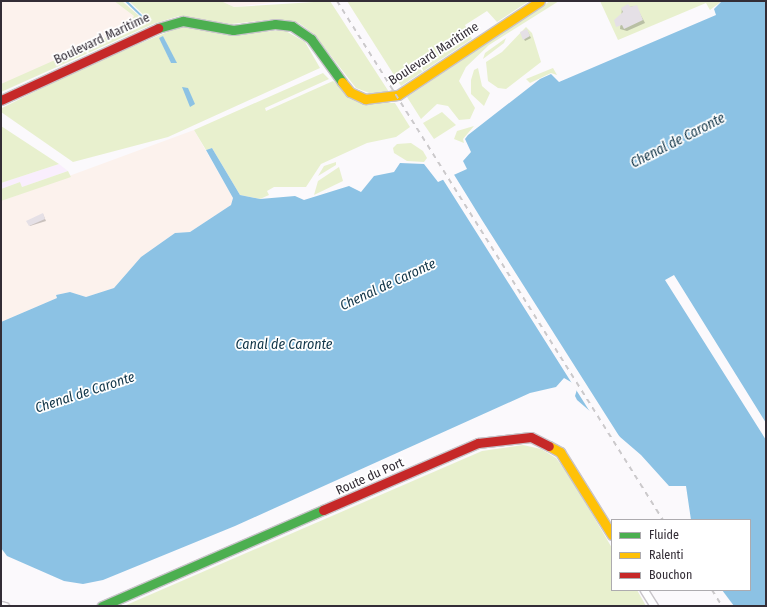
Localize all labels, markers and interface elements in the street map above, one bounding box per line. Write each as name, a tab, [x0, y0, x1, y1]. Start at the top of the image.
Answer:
street label: Boulevard Maritime	[52, 10, 152, 68]
street label: Boulevard Maritime	[386, 19, 482, 89]
water label: Chenal de Caronte	[628, 110, 728, 172]
water label: Chenal de Caronte	[337, 255, 439, 315]
water label: Canal de Caronte	[236, 337, 332, 353]
water label: Chenal de Caronte	[33, 369, 137, 417]
street label: Route du Port	[334, 455, 406, 499]
legend	[611, 519, 751, 591]
text: Fluide	[649, 528, 679, 542]
text: Ralenti	[649, 548, 684, 562]
text: Bouchon	[649, 568, 692, 582]

